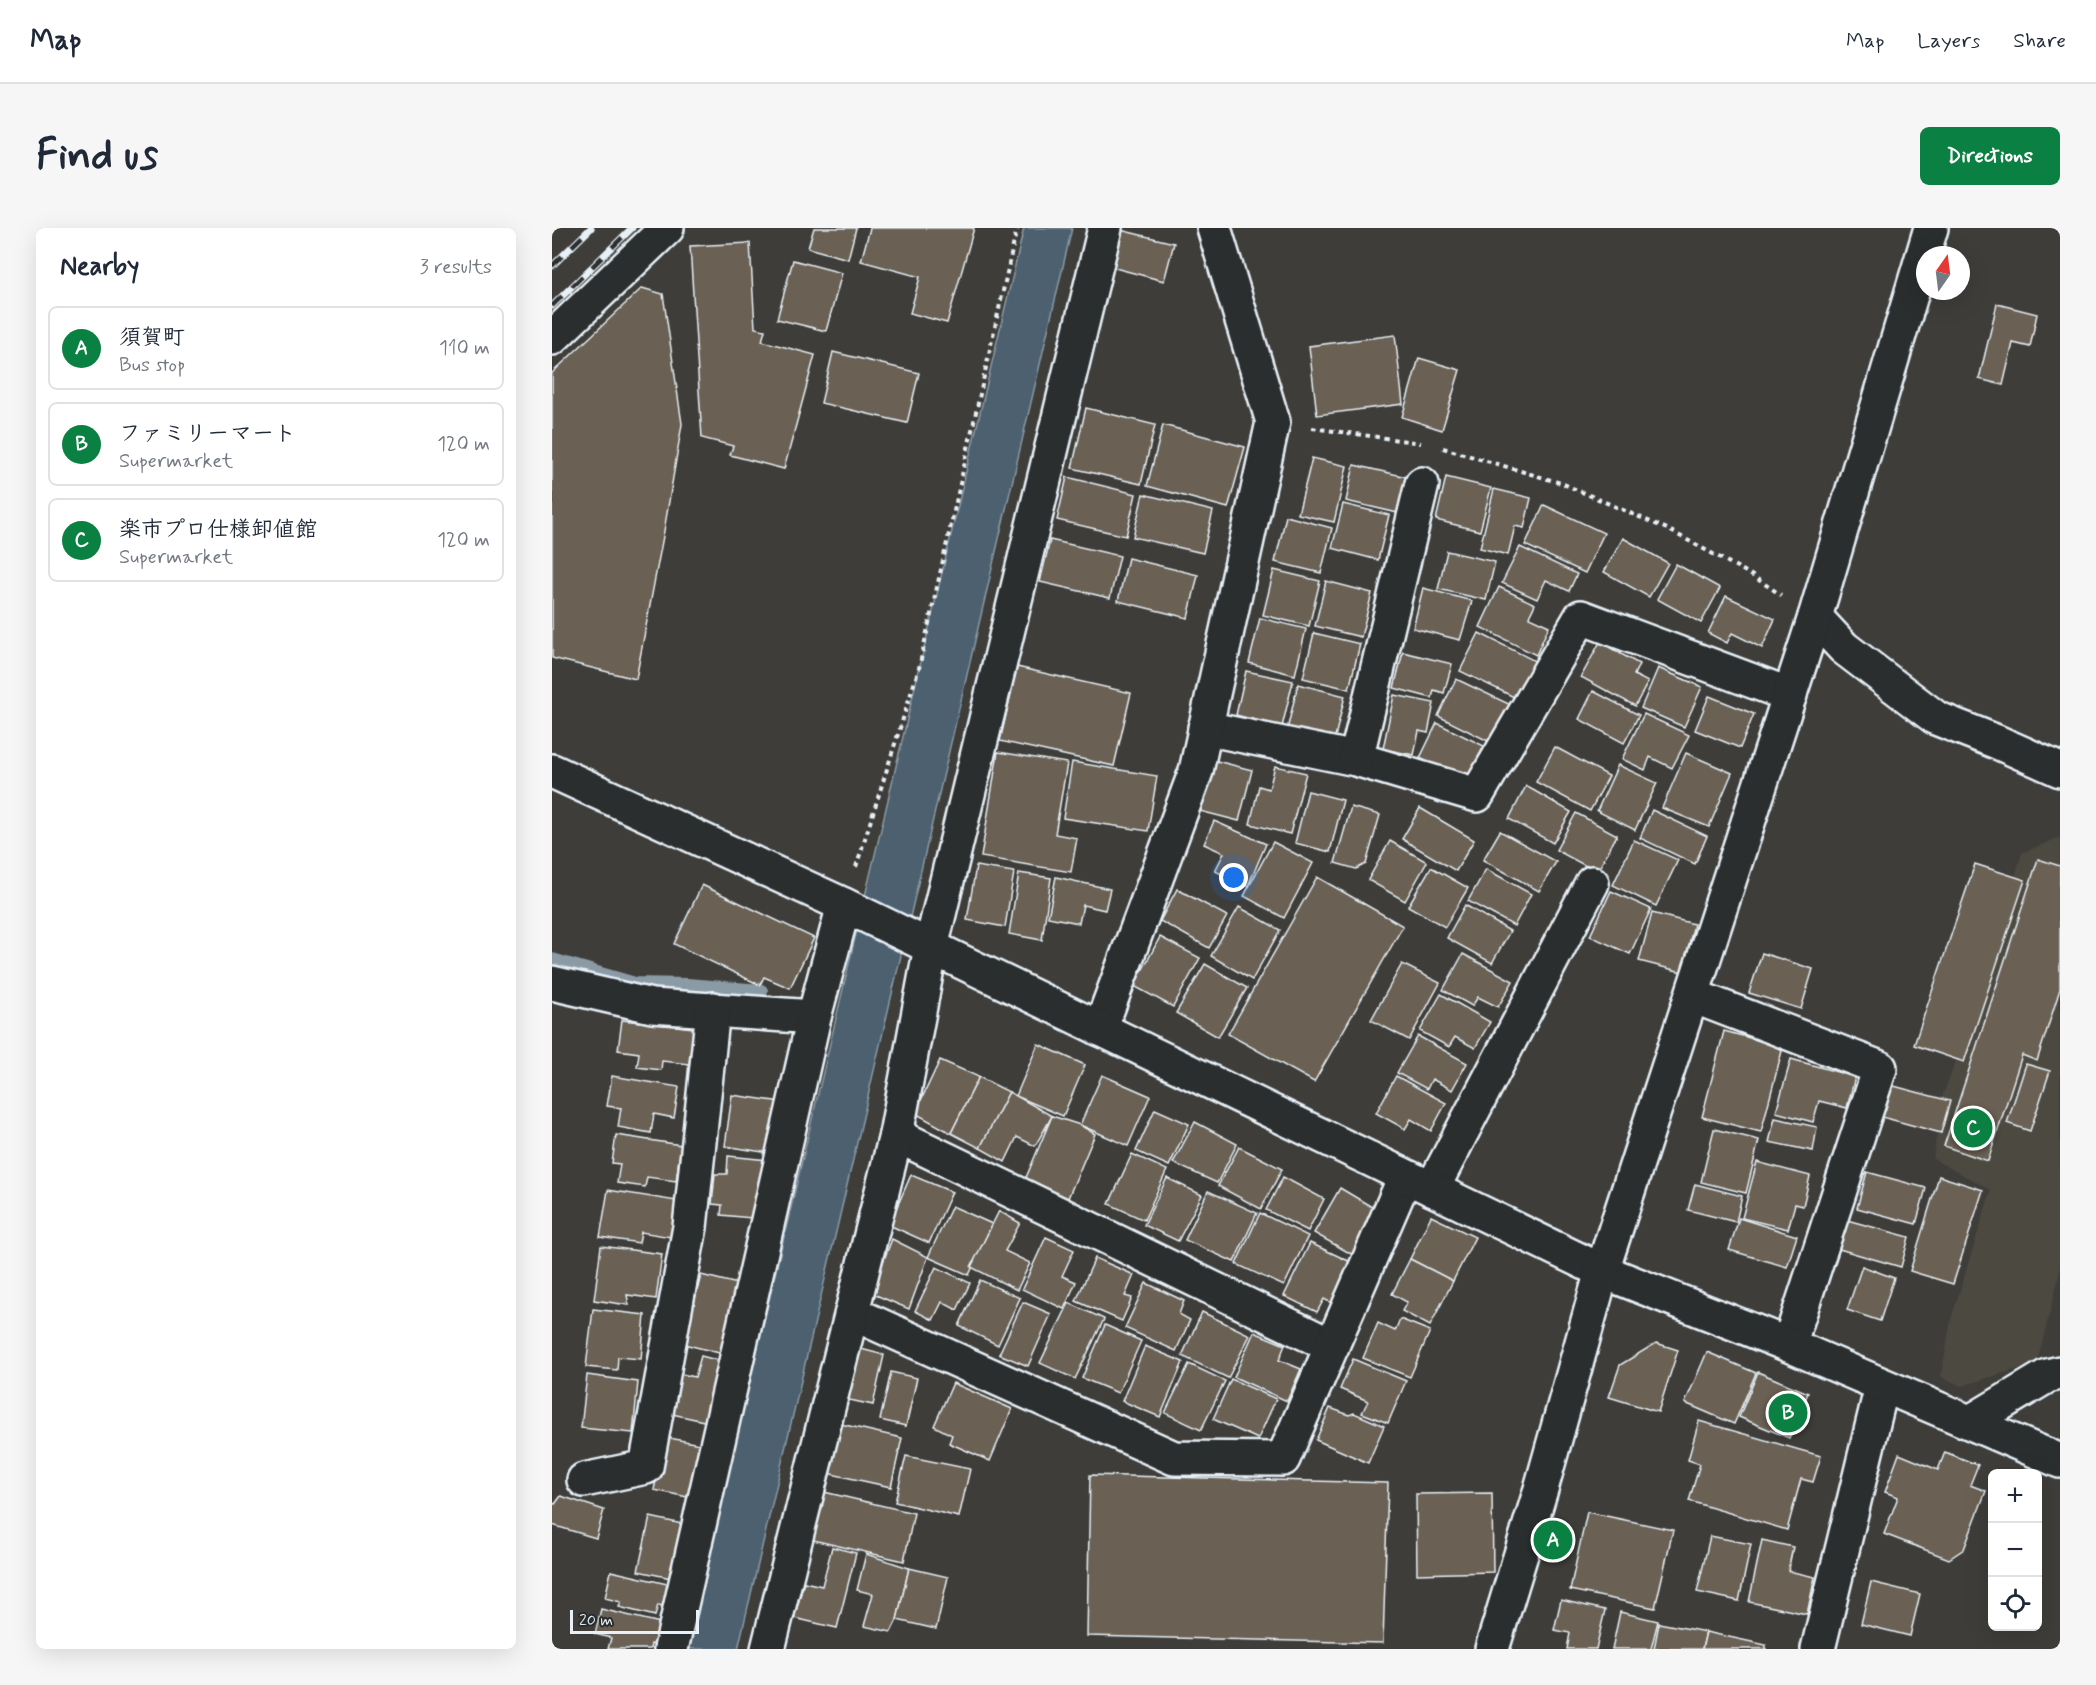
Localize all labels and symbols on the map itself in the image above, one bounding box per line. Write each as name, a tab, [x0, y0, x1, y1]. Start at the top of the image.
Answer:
north arrow	[1916, 246, 1970, 300]
your location	[1219, 863, 1248, 892]
pin: C	[1954, 1106, 1992, 1150]
pin: B	[1768, 1390, 1808, 1436]
pin: A	[1534, 1518, 1572, 1562]
scale bar	[570, 1607, 699, 1634]

